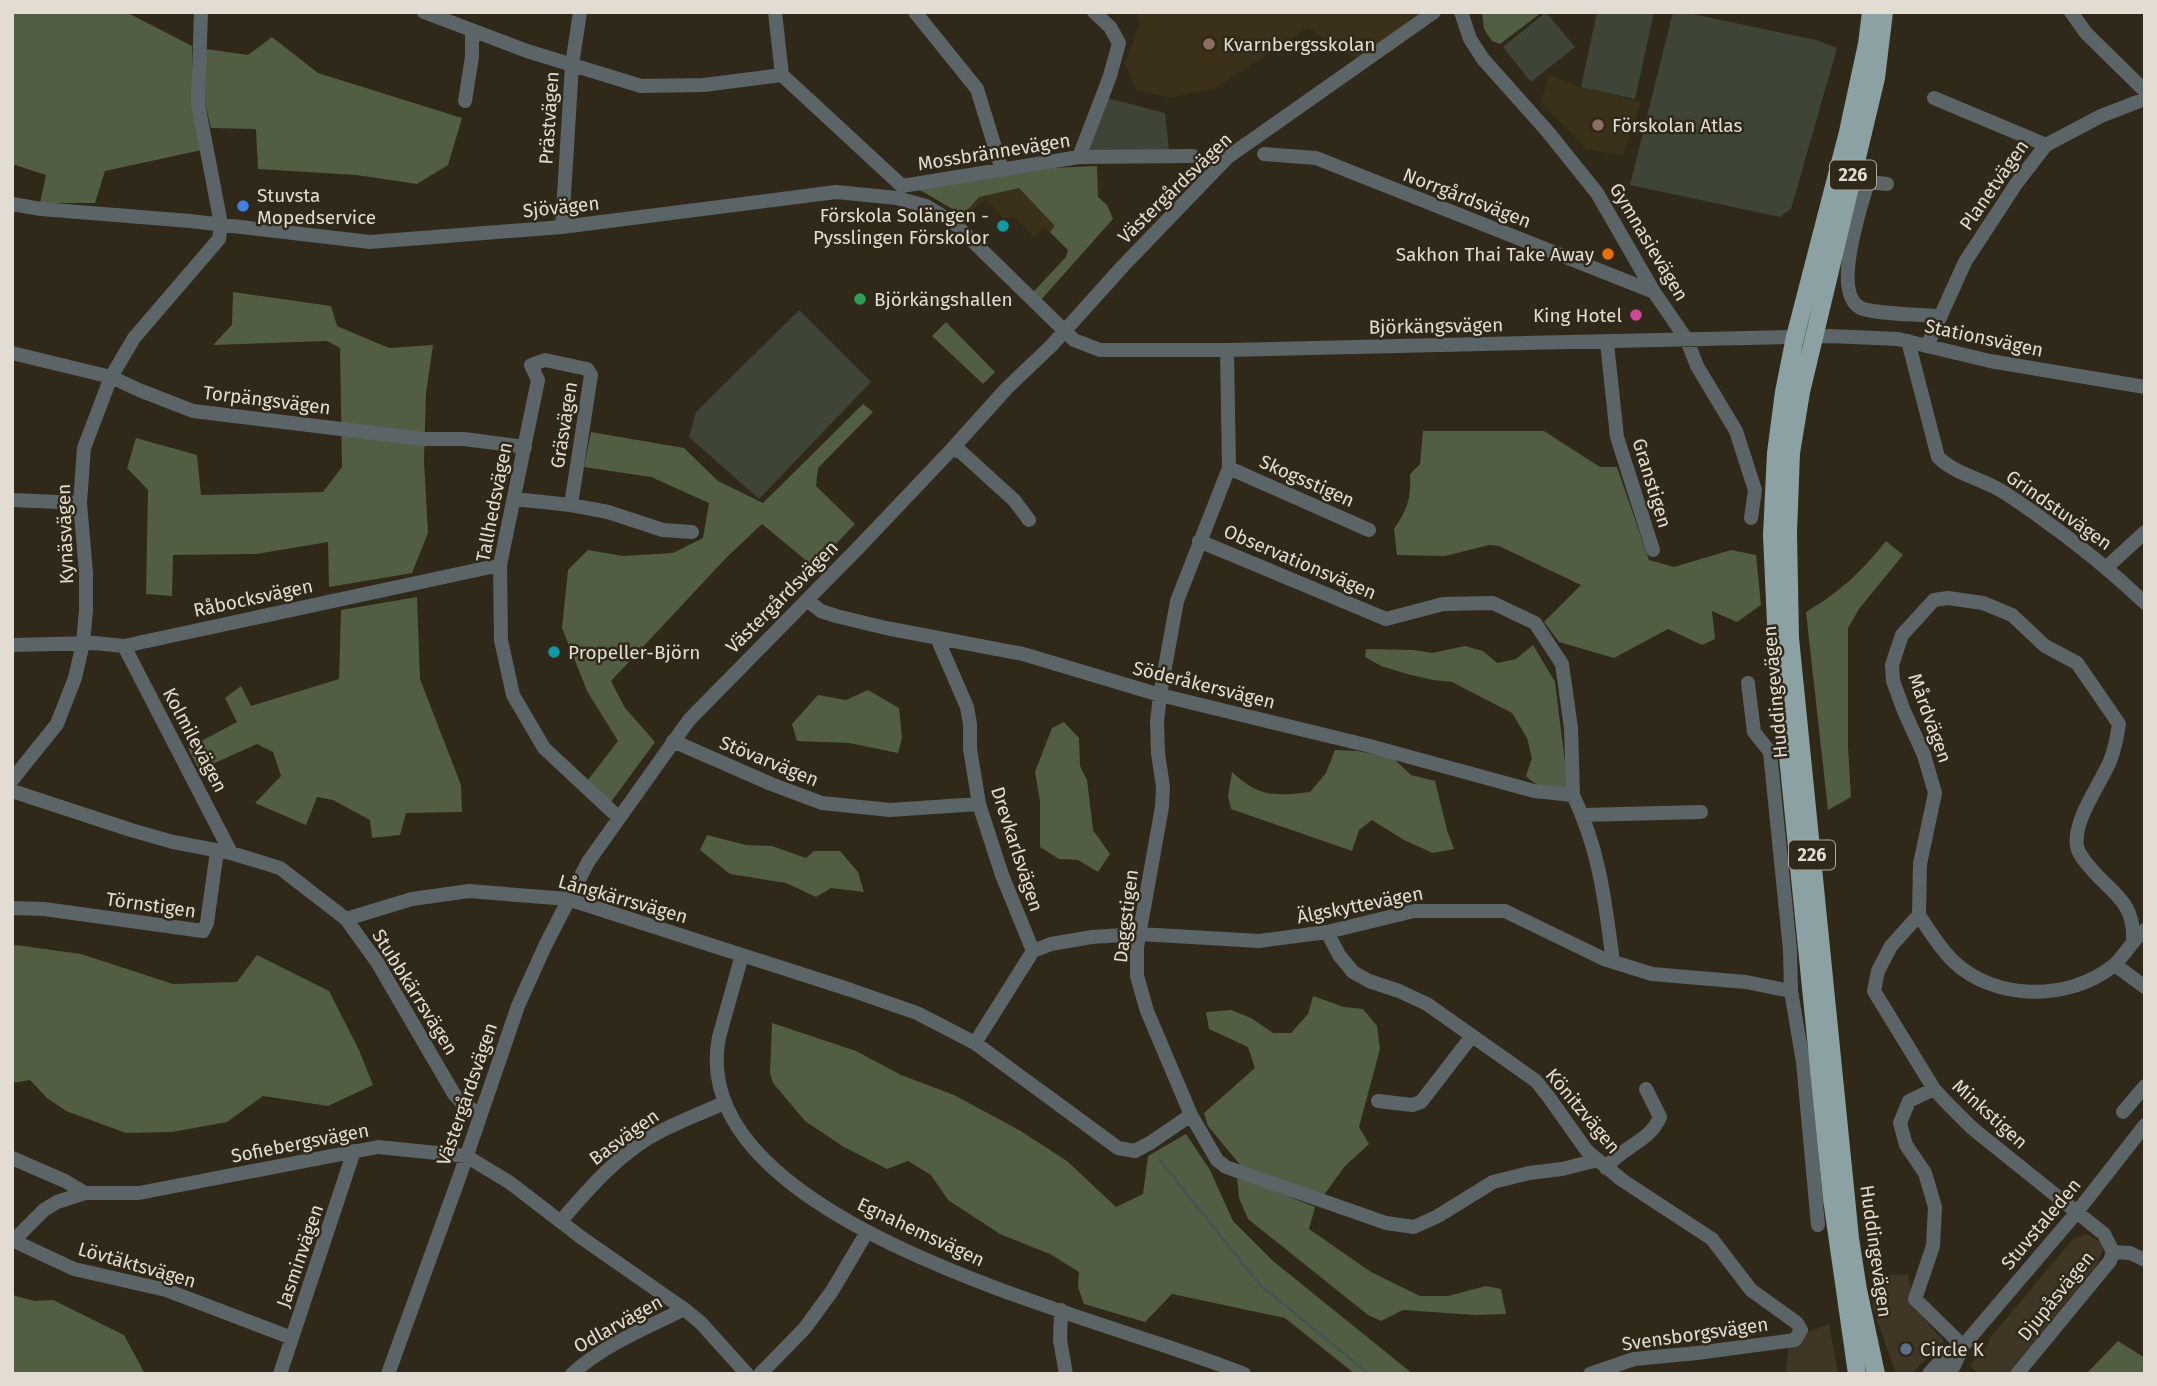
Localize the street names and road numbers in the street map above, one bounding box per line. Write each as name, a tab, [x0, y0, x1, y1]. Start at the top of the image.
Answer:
street label: Prästvägen	[534, 71, 564, 165]
street label: Västergårdsvägen	[1113, 128, 1237, 248]
street label: Mossbrännevägen	[916, 129, 1072, 175]
street label: Planetvägen	[1954, 135, 2034, 235]
road number: 226	[1830, 160, 1876, 190]
street label: Norrgårdsvägen	[1400, 163, 1534, 233]
street label: Gymnasievägen	[1605, 179, 1693, 305]
street label: Sjövägen	[522, 192, 600, 222]
street label: Björkängsvägen	[1368, 313, 1504, 339]
street label: Stationsvägen	[1923, 314, 2045, 362]
street label: Gräsvägen	[546, 380, 582, 470]
street label: Torpängsvägen	[202, 381, 332, 419]
street label: Granstigen	[1628, 436, 1676, 530]
street label: Tallhedsvägen	[471, 440, 517, 564]
street label: Skogsstigen	[1256, 450, 1358, 512]
street label: Grindstuvägen	[2002, 465, 2116, 555]
street label: Kynäsvägen	[52, 483, 78, 585]
street label: Observationsvägen	[1220, 519, 1380, 605]
street label: Västergårdsvägen	[721, 536, 843, 658]
street label: Råbocksvägen	[191, 574, 315, 622]
street label: Huddingevägen	[1758, 625, 1792, 759]
street label: Söderåkersvägen	[1130, 656, 1278, 714]
street label: Mårdvägen	[1903, 670, 1957, 766]
street label: Kolmilevägen	[158, 684, 232, 796]
street label: Stövarvägen	[716, 731, 822, 791]
street label: Drevkarlsvägen	[986, 784, 1048, 914]
road number: 226	[1789, 840, 1835, 870]
street label: Daggstigen	[1109, 868, 1143, 964]
street label: Långkärrsvägen	[556, 870, 690, 928]
street label: Älgskyttevägen	[1295, 881, 1425, 929]
street label: Törnstigen	[105, 887, 197, 923]
street label: Stubbkärrsvägen	[367, 925, 463, 1059]
street label: Västergårdsvägen	[432, 1020, 502, 1168]
street label: Könitzvägen	[1541, 1064, 1625, 1158]
street label: Minkstigen	[1948, 1074, 2032, 1154]
street label: Basvägen	[585, 1104, 663, 1170]
street label: Sofiebergsvägen	[229, 1118, 371, 1168]
street label: Stuvstaleden	[1996, 1174, 2086, 1274]
street label: Huddingevägen	[1855, 1183, 1897, 1319]
street label: Egnahemsvägen	[854, 1192, 988, 1272]
street label: Jasminvägen	[272, 1201, 328, 1311]
street label: Lövtäktsvägen	[75, 1237, 199, 1293]
street label: Djupåsvägen	[2013, 1247, 2099, 1345]
street label: Odlarvägen	[570, 1290, 666, 1358]
street label: Svensborgsvägen	[1620, 1312, 1770, 1356]

